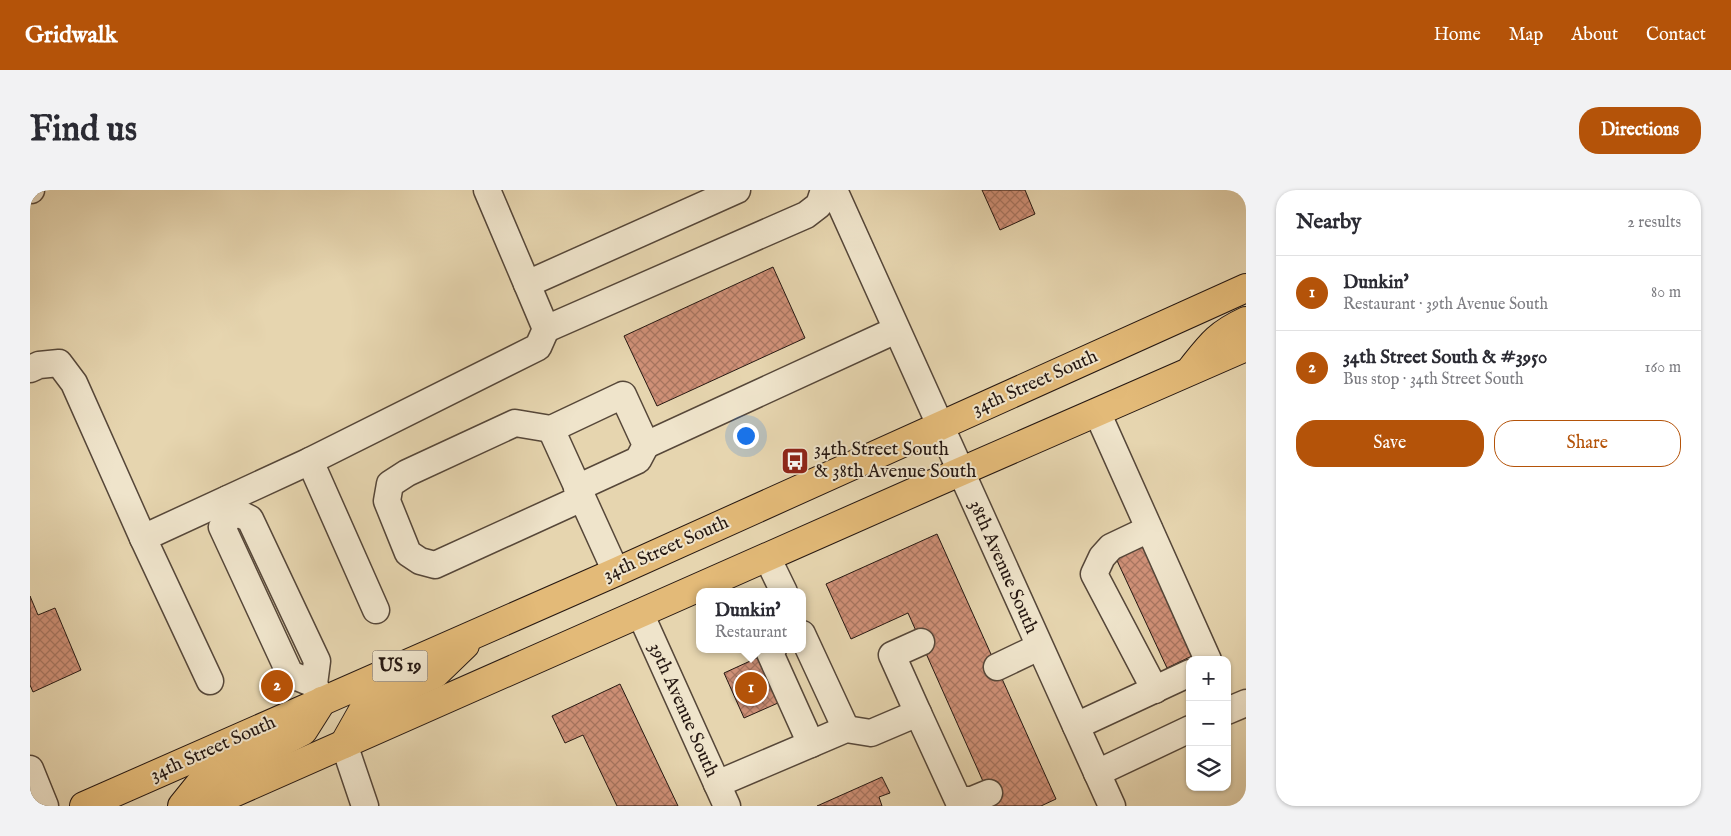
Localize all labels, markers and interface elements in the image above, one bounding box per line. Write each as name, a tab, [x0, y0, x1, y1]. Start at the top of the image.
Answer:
text: Gridwalk	[25, 20, 117, 51]
text: Home	[1434, 24, 1481, 47]
text: Map	[1509, 24, 1543, 47]
text: About	[1571, 24, 1618, 47]
text: Contact	[1646, 24, 1706, 47]
button: Directions	[1579, 107, 1701, 154]
text: Find us	[30, 108, 137, 153]
text: Nearby	[1296, 209, 1361, 236]
text: 2 results	[1627, 213, 1681, 233]
text: Dunkin'	[1343, 271, 1409, 295]
text: 1	[1309, 283, 1315, 303]
text: 80 m	[1651, 283, 1681, 303]
text: Restaurant · 39th Avenue South	[1343, 295, 1548, 315]
street label: 34th Street South	[968, 345, 1102, 421]
text: 34th Street South & #3950	[1343, 346, 1547, 370]
text: 2	[1308, 358, 1316, 378]
text: 160 m	[1645, 358, 1681, 378]
text: Bus stop · 34th Street South	[1343, 370, 1524, 390]
button: Save	[1296, 420, 1484, 467]
button: Share	[1494, 420, 1681, 467]
your location	[733, 423, 759, 449]
place label: 34th Street South & 38th Avenue South	[814, 438, 976, 484]
bus stop icon: 34th Street South & 38th Avenue South	[780, 446, 810, 476]
street label: 38th Avenue South	[963, 496, 1043, 638]
street label: 34th Street South	[599, 511, 733, 587]
popup	[696, 588, 806, 653]
text: Dunkin'	[715, 599, 781, 623]
text: Restaurant	[715, 623, 787, 643]
street label: 39th Avenue South	[643, 639, 723, 781]
road number: US 19	[372, 651, 428, 682]
map controls	[1186, 656, 1231, 791]
button: +	[1186, 656, 1231, 701]
pin: 2	[261, 667, 293, 705]
pin: 1	[735, 669, 767, 707]
button: −	[1186, 701, 1231, 746]
street label: 34th Street South	[146, 711, 280, 787]
button: layers	[1186, 746, 1231, 791]

